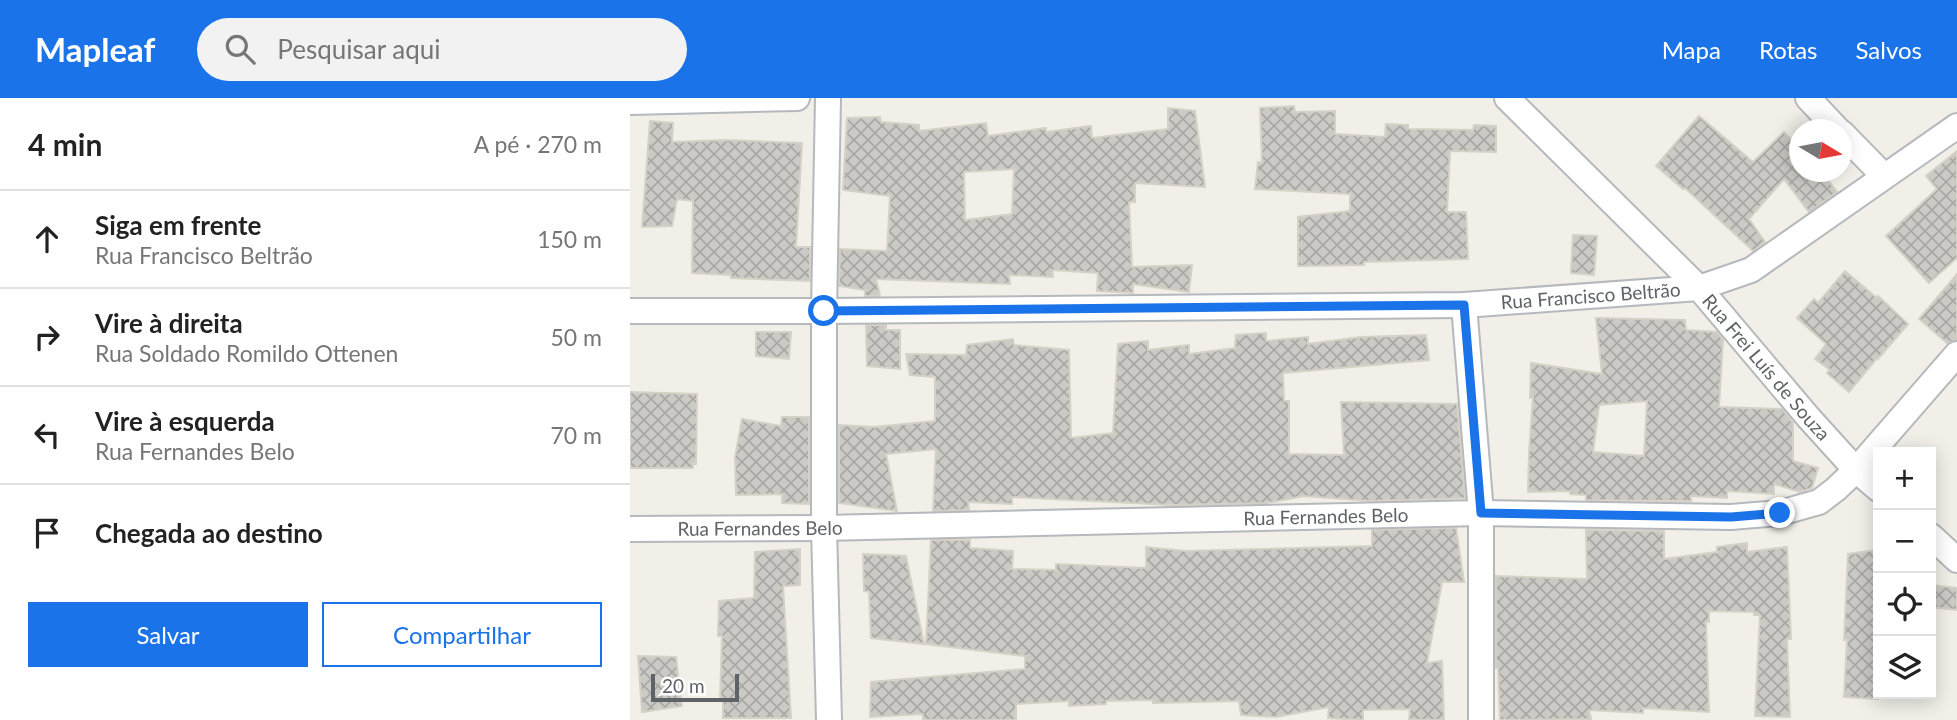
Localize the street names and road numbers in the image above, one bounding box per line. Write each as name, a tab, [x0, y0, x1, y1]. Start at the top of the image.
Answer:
street label: Rua Francisco Beltrão	[1500, 277, 1681, 313]
street label: Rua Frei Luís de Souza	[1698, 289, 1835, 445]
street label: Rua Fernandes Belo	[1243, 503, 1409, 529]
street label: Rua Fernandes Belo	[677, 516, 843, 540]

